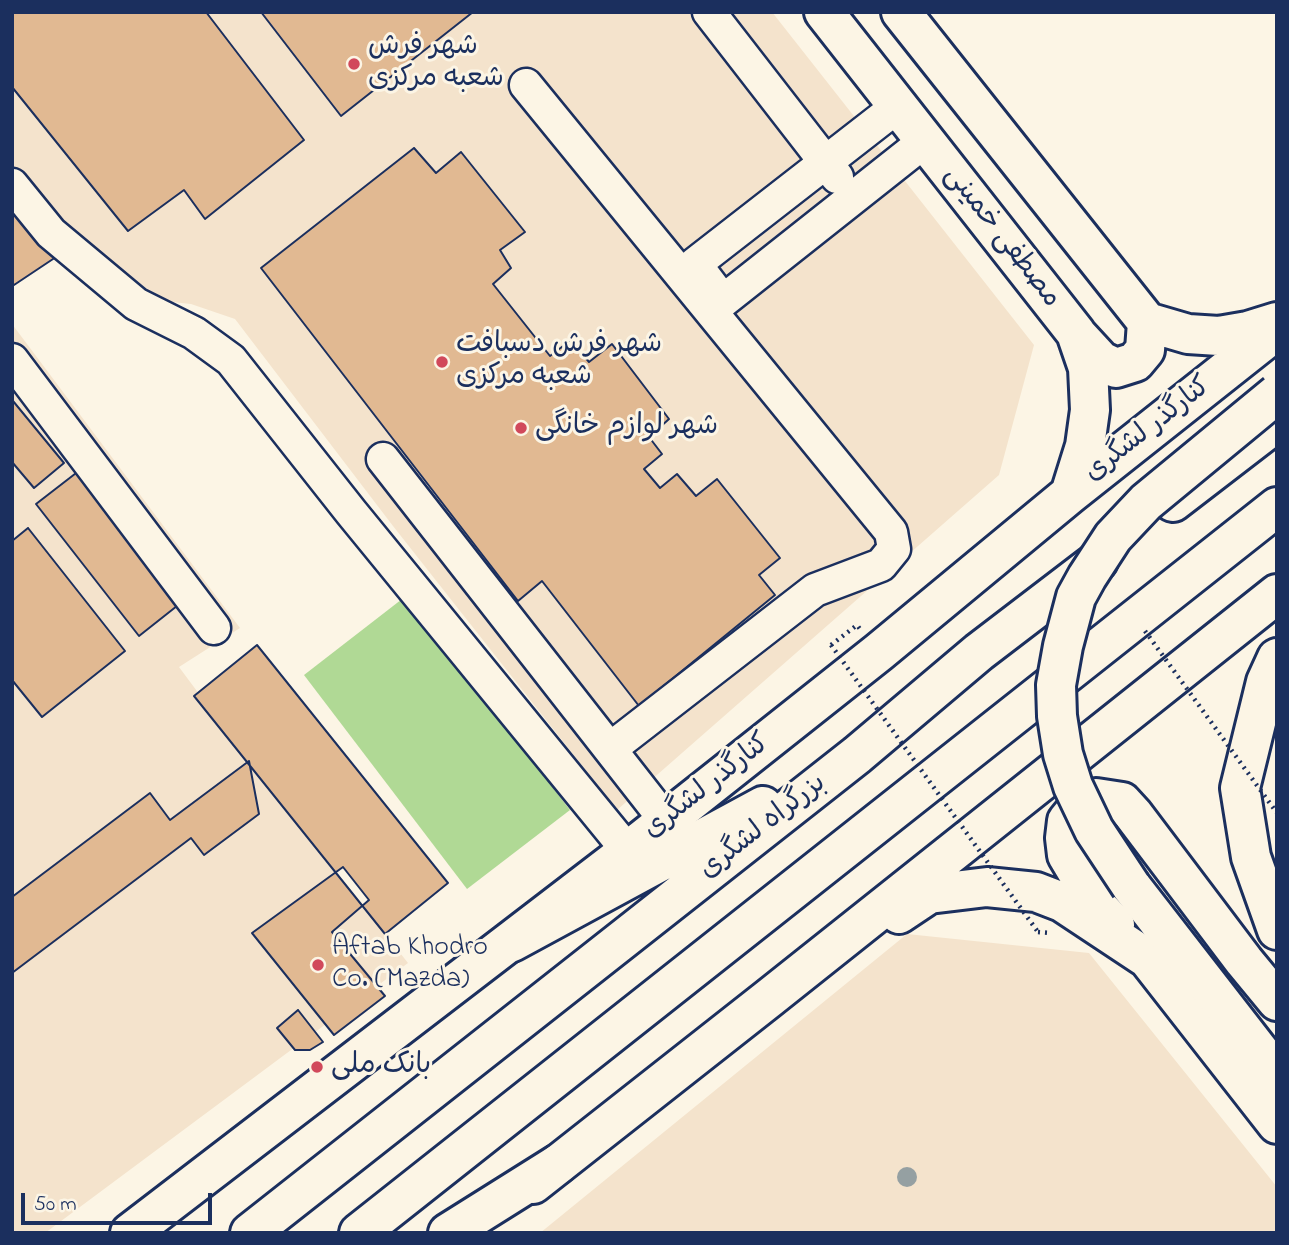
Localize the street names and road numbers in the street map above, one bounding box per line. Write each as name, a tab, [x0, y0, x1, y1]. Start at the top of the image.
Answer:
street label: مصطفی خمینی	[935, 160, 1067, 316]
street label: کنارگذر لشگری	[1079, 371, 1219, 491]
street label: کنارگذر لشگری	[638, 728, 778, 848]
street label: بزرگراه لشگری	[694, 768, 834, 888]

